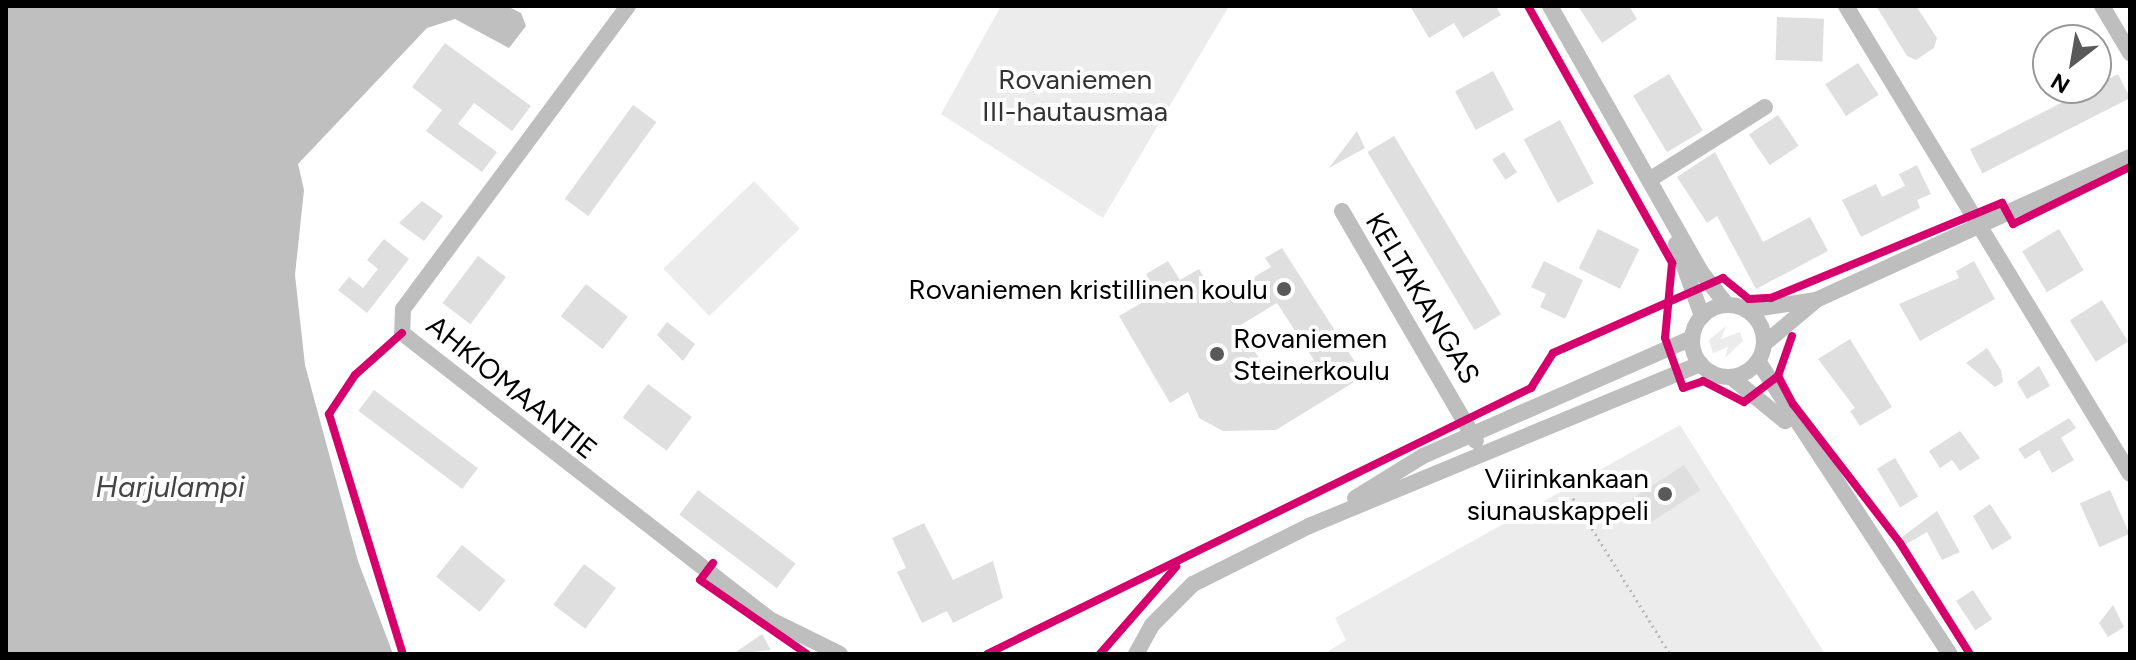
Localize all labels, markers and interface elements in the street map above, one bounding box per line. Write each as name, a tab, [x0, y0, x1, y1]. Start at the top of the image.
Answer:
north arrow	[2032, 24, 2112, 104]
park label: Rovaniemen III-hautausmaa	[982, 62, 1168, 128]
text: N	[2046, 67, 2075, 99]
street label: KELTAKANGAS	[1359, 206, 1487, 390]
place label: Rovaniemen kristillinen koulu	[908, 272, 1268, 306]
marker: Rovaniemen kristillinen koulu	[1275, 280, 1293, 298]
street label: AHKIOMAANTIE	[420, 308, 604, 466]
place label: Rovaniemen Steinerkoulu	[1233, 321, 1390, 387]
marker: Rovaniemen Steinerkoulu	[1208, 345, 1226, 363]
place label: Viirinkankaan siunauskappeli	[1467, 461, 1649, 527]
water label: Harjulampi	[95, 469, 245, 505]
marker: Viirinkankaan siunauskappeli	[1656, 485, 1674, 503]

